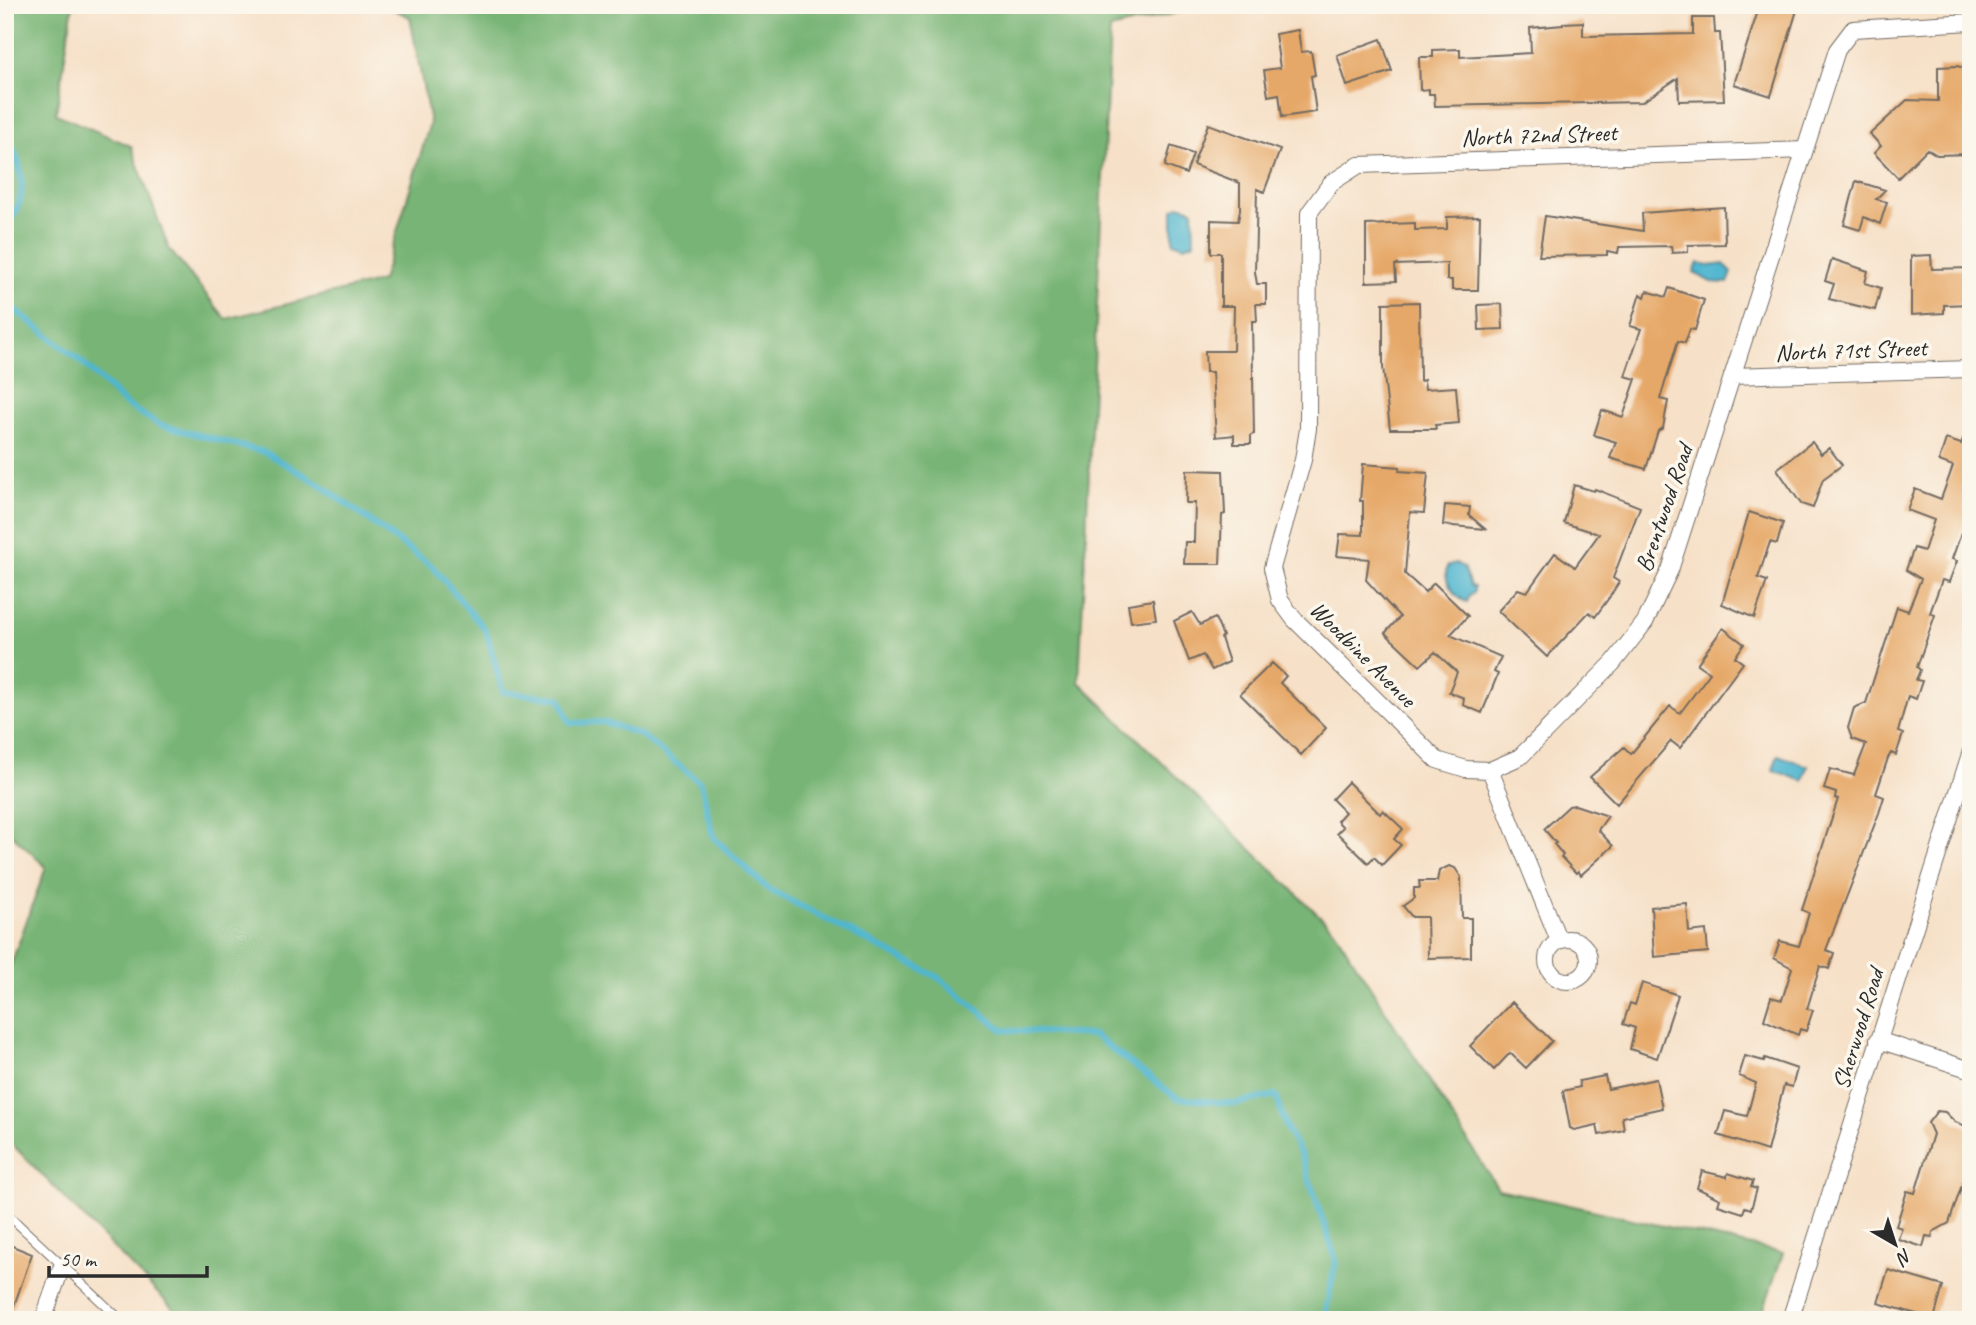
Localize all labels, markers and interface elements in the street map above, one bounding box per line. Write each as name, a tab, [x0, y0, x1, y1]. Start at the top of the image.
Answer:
street label: North 72nd Street	[1461, 117, 1619, 153]
street label: North 71st Street	[1775, 332, 1929, 368]
street label: Brentwood Road	[1628, 437, 1701, 575]
street label: Woodbine Avenue	[1304, 595, 1424, 715]
street label: Sherwood Road	[1825, 962, 1892, 1093]
north arrow	[1860, 1210, 1930, 1280]
scale bar	[49, 1234, 206, 1278]
text: N	[1890, 1243, 1917, 1271]
text: 50 m	[60, 1246, 98, 1272]

